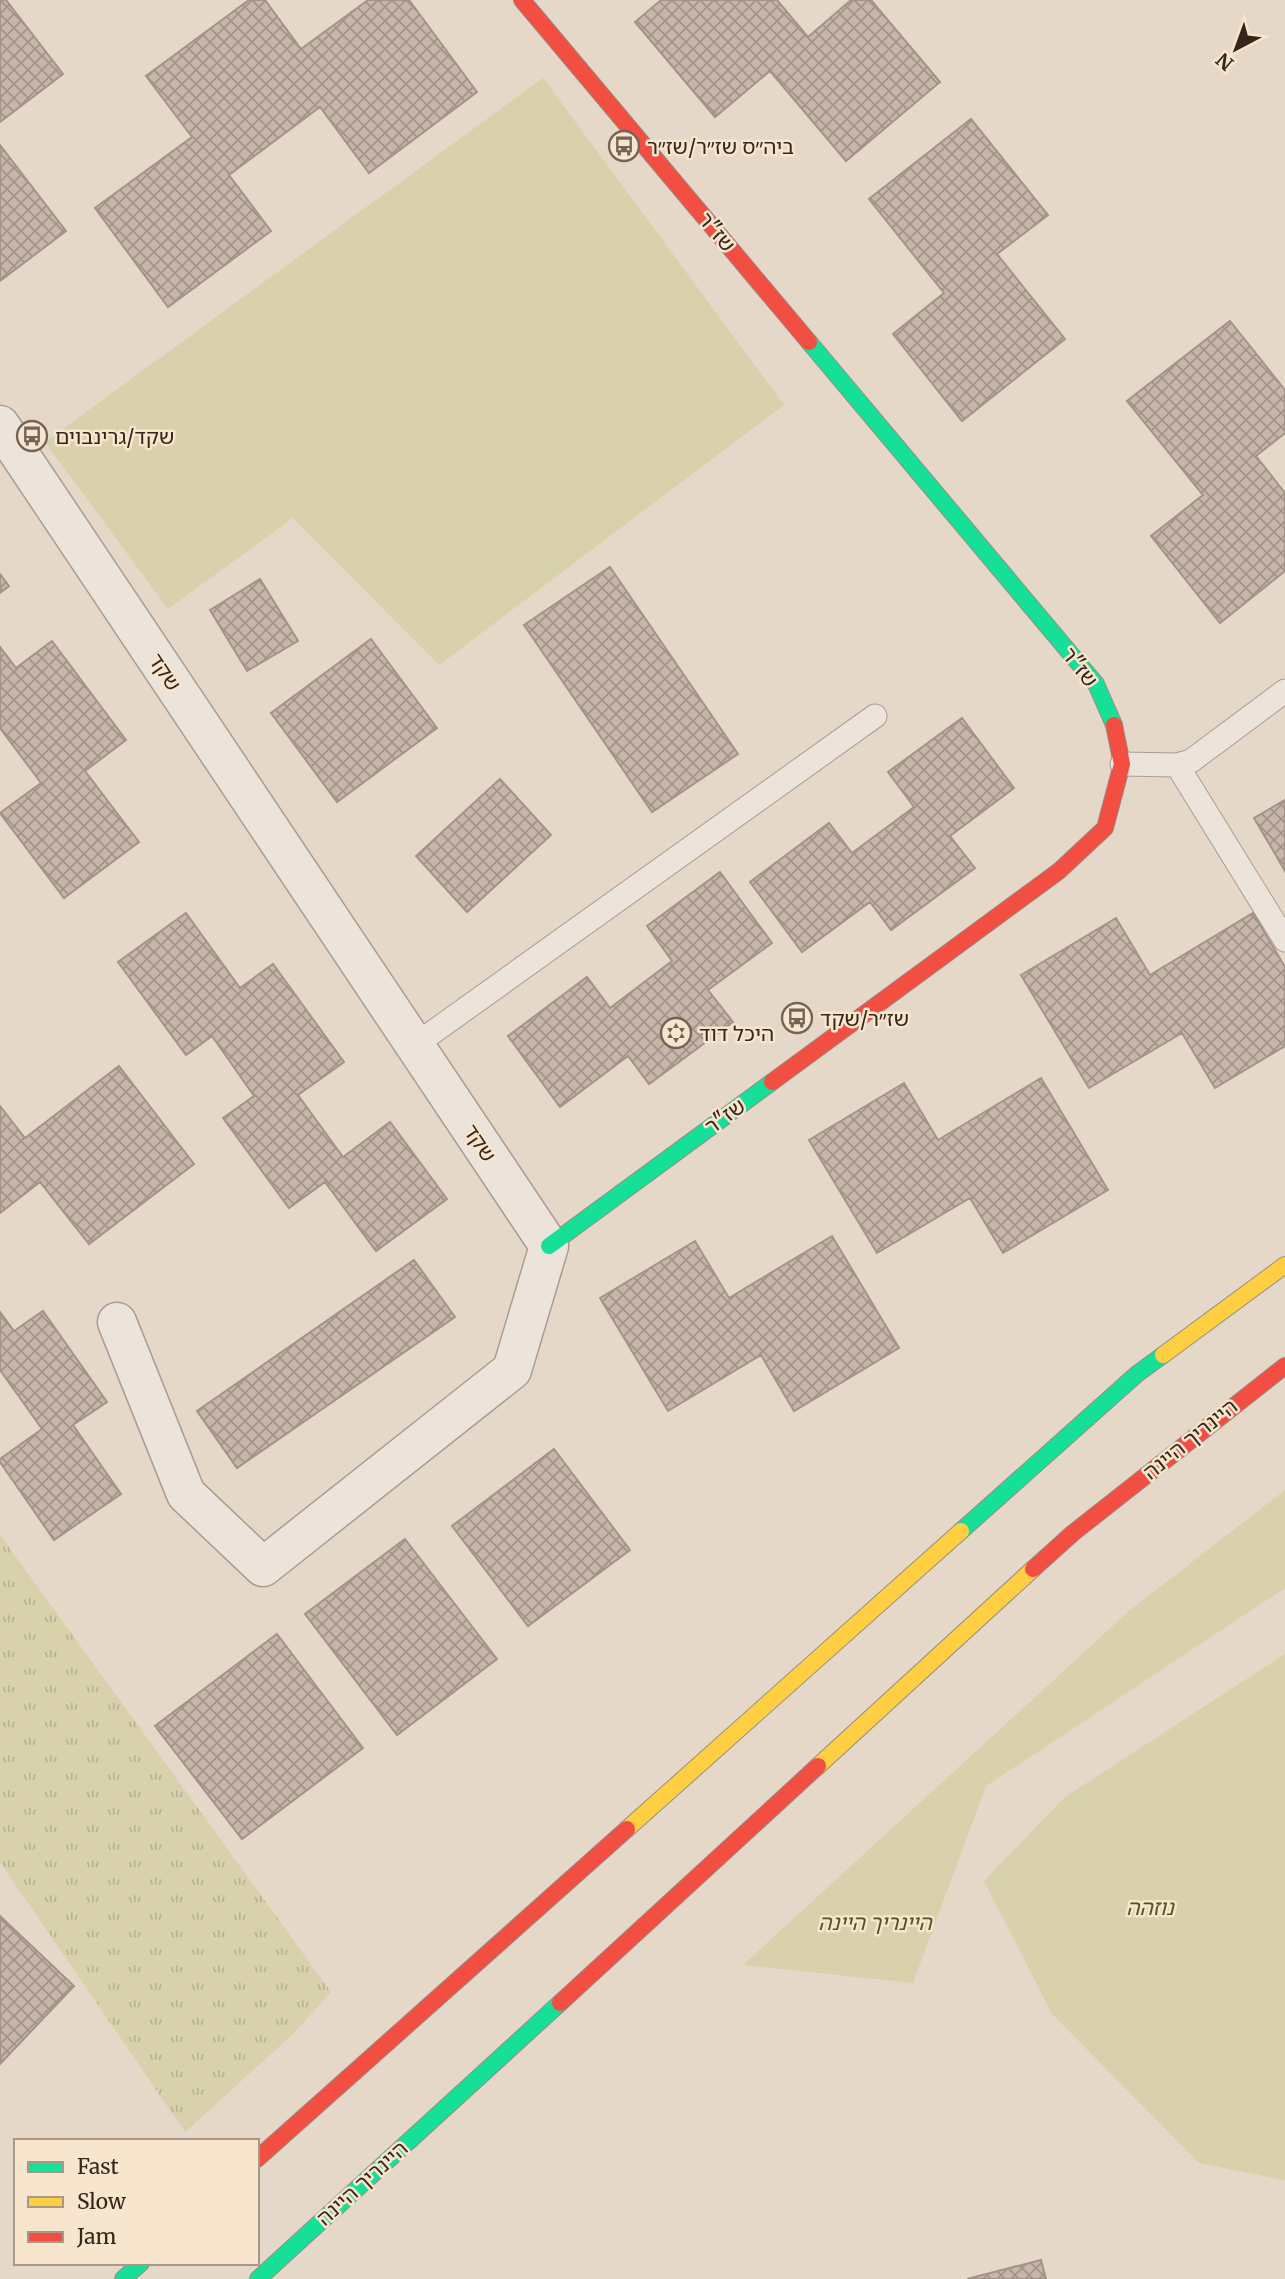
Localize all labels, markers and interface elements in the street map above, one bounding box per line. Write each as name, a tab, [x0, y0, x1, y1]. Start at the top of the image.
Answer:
north arrow	[1201, 14, 1271, 84]
text: N	[1211, 48, 1238, 76]
bus stop icon: ביה״ס שז״ר/שז״ר	[607, 129, 641, 163]
place label: ביה״ס שז״ר/שז״ר	[647, 133, 794, 160]
street label: שז"ר	[693, 207, 741, 257]
bus stop icon: שקד/גרינבוים	[15, 419, 49, 453]
place label: שקד/גרינבוים	[55, 423, 174, 450]
street label: שז"ר	[1056, 641, 1104, 693]
street label: שקד	[143, 648, 187, 696]
bus stop icon: שז״ר/שקד	[780, 1001, 814, 1035]
place label: שז״ר/שקד	[820, 1005, 909, 1032]
synagogue icon: היכל דוד	[659, 1016, 693, 1050]
place label: היכל דוד	[699, 1020, 774, 1047]
street label: שז"ר	[699, 1092, 751, 1140]
street label: שקד	[458, 1119, 502, 1167]
street label: היינריך היינה	[1137, 1393, 1243, 1485]
park label: נוזהה	[1126, 1894, 1176, 1921]
park label: היינריך היינה	[818, 1909, 934, 1936]
street label: היינריך היינה	[311, 2135, 413, 2231]
legend	[14, 2139, 259, 2265]
text: Fast	[77, 2153, 119, 2180]
text: Slow	[77, 2188, 126, 2215]
text: Jam	[76, 2223, 116, 2250]

